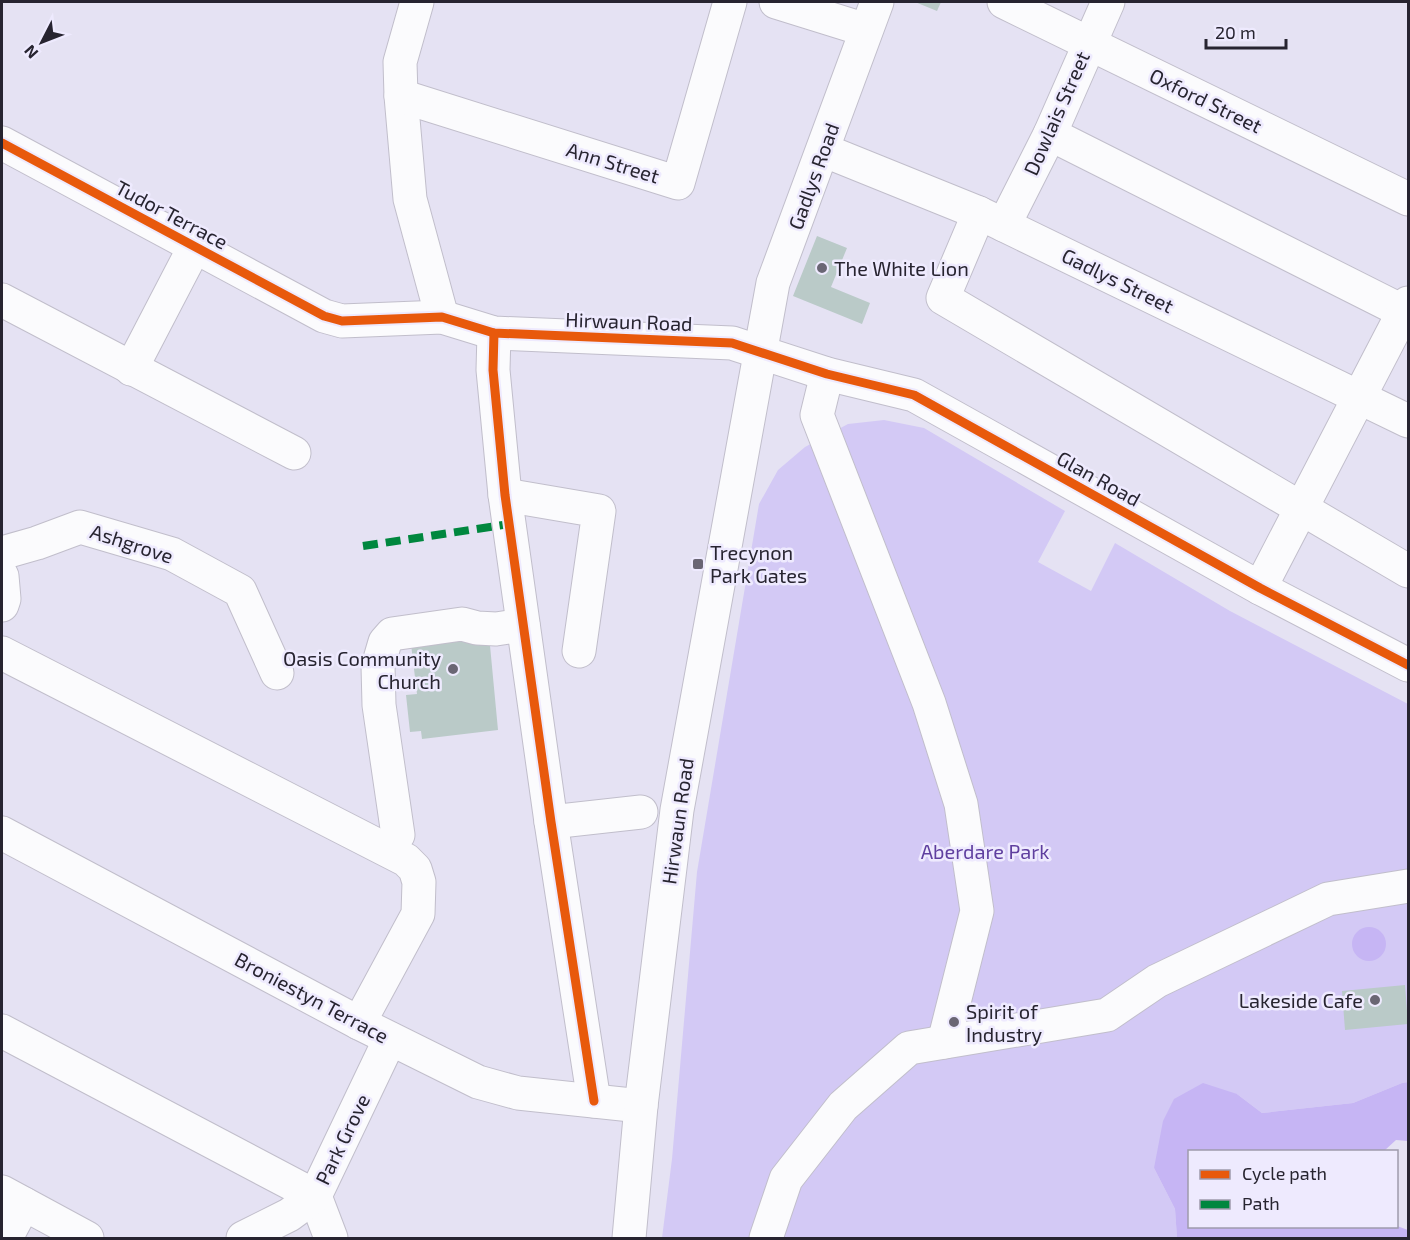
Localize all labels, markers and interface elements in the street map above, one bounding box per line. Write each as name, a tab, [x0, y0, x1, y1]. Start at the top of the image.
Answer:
north arrow	[12, 12, 72, 72]
scale bar	[1206, 12, 1286, 50]
text: 20 m	[1215, 21, 1256, 43]
text: N	[20, 42, 41, 63]
street label: Dowlais Street	[1018, 47, 1094, 179]
street label: Oxford Street	[1146, 62, 1266, 138]
street label: Gadlys Road	[783, 119, 843, 233]
street label: Ann Street	[564, 137, 663, 188]
street label: Tudor Terrace	[112, 174, 232, 254]
street label: Gadlys Street	[1058, 243, 1178, 318]
place label: The White Lion	[834, 256, 969, 280]
marker: The White Lion	[815, 261, 829, 275]
street label: Hirwaun Road	[565, 307, 693, 335]
street label: Glan Road	[1053, 445, 1145, 511]
street label: Ashgrove	[88, 518, 176, 568]
place label: Trecynon Park Gates	[710, 540, 807, 587]
marker: Trecynon Park Gates	[691, 557, 705, 571]
place label: Oasis Community Church	[283, 646, 441, 693]
marker: Oasis Community Church	[446, 662, 460, 676]
street label: Hirwaun Road	[656, 756, 698, 886]
park label: Aberdare Park	[921, 839, 1049, 863]
street label: Broniestyn Terrace	[231, 946, 393, 1048]
place label: Lakeside Cafe	[1239, 988, 1363, 1012]
marker: Lakeside Cafe	[1368, 993, 1382, 1007]
place label: Spirit of Industry	[966, 999, 1043, 1046]
marker: Spirit of Industry	[947, 1015, 961, 1029]
street label: Park Grove	[310, 1090, 374, 1188]
legend	[1188, 1150, 1398, 1228]
text: Cycle path	[1242, 1162, 1327, 1184]
text: Path	[1242, 1192, 1280, 1214]

